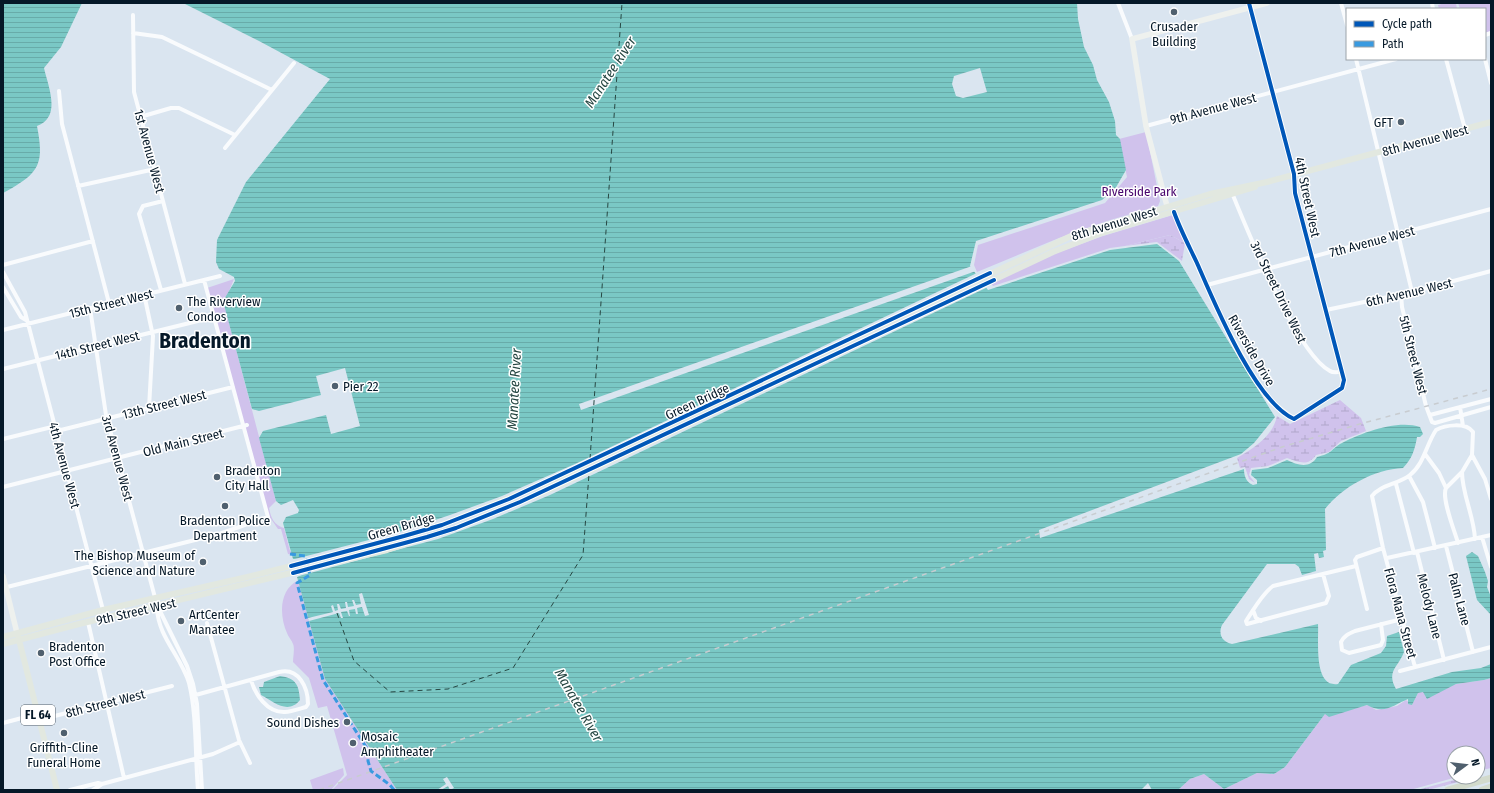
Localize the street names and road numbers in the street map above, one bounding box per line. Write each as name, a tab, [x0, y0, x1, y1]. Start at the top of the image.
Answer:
street label: 9th Avenue West	[1168, 90, 1258, 127]
street label: 1st Avenue West	[131, 108, 168, 195]
street label: 8th Avenue West	[1380, 122, 1471, 159]
street label: 4th Street West	[1292, 156, 1323, 239]
street label: 8th Avenue West	[1070, 203, 1159, 244]
street label: 7th Avenue West	[1328, 223, 1417, 260]
street label: 3rd Street Drive West	[1247, 239, 1310, 346]
street label: 6th Avenue West	[1364, 275, 1455, 310]
street label: 15th Street West	[68, 286, 155, 321]
street label: Riverside Drive	[1225, 312, 1278, 388]
street label: 5th Street West	[1396, 314, 1431, 397]
street label: 14th Street West	[53, 328, 142, 363]
street label: Green Bridge	[663, 380, 731, 423]
street label: 13th Street West	[121, 387, 208, 422]
street label: 3rd Avenue West	[99, 414, 136, 503]
street label: 4th Avenue West	[46, 420, 83, 510]
street label: Old Main Street	[141, 425, 226, 460]
street label: Green Bridge	[366, 510, 436, 543]
street label: Flora Mana Street	[1381, 566, 1420, 661]
street label: Palm Lane	[1445, 571, 1474, 627]
street label: Melody Lane	[1414, 572, 1445, 640]
street label: 9th Street West	[95, 595, 178, 628]
street label: 8th Street West	[64, 686, 147, 721]
road number: FL 64	[21, 705, 55, 725]

